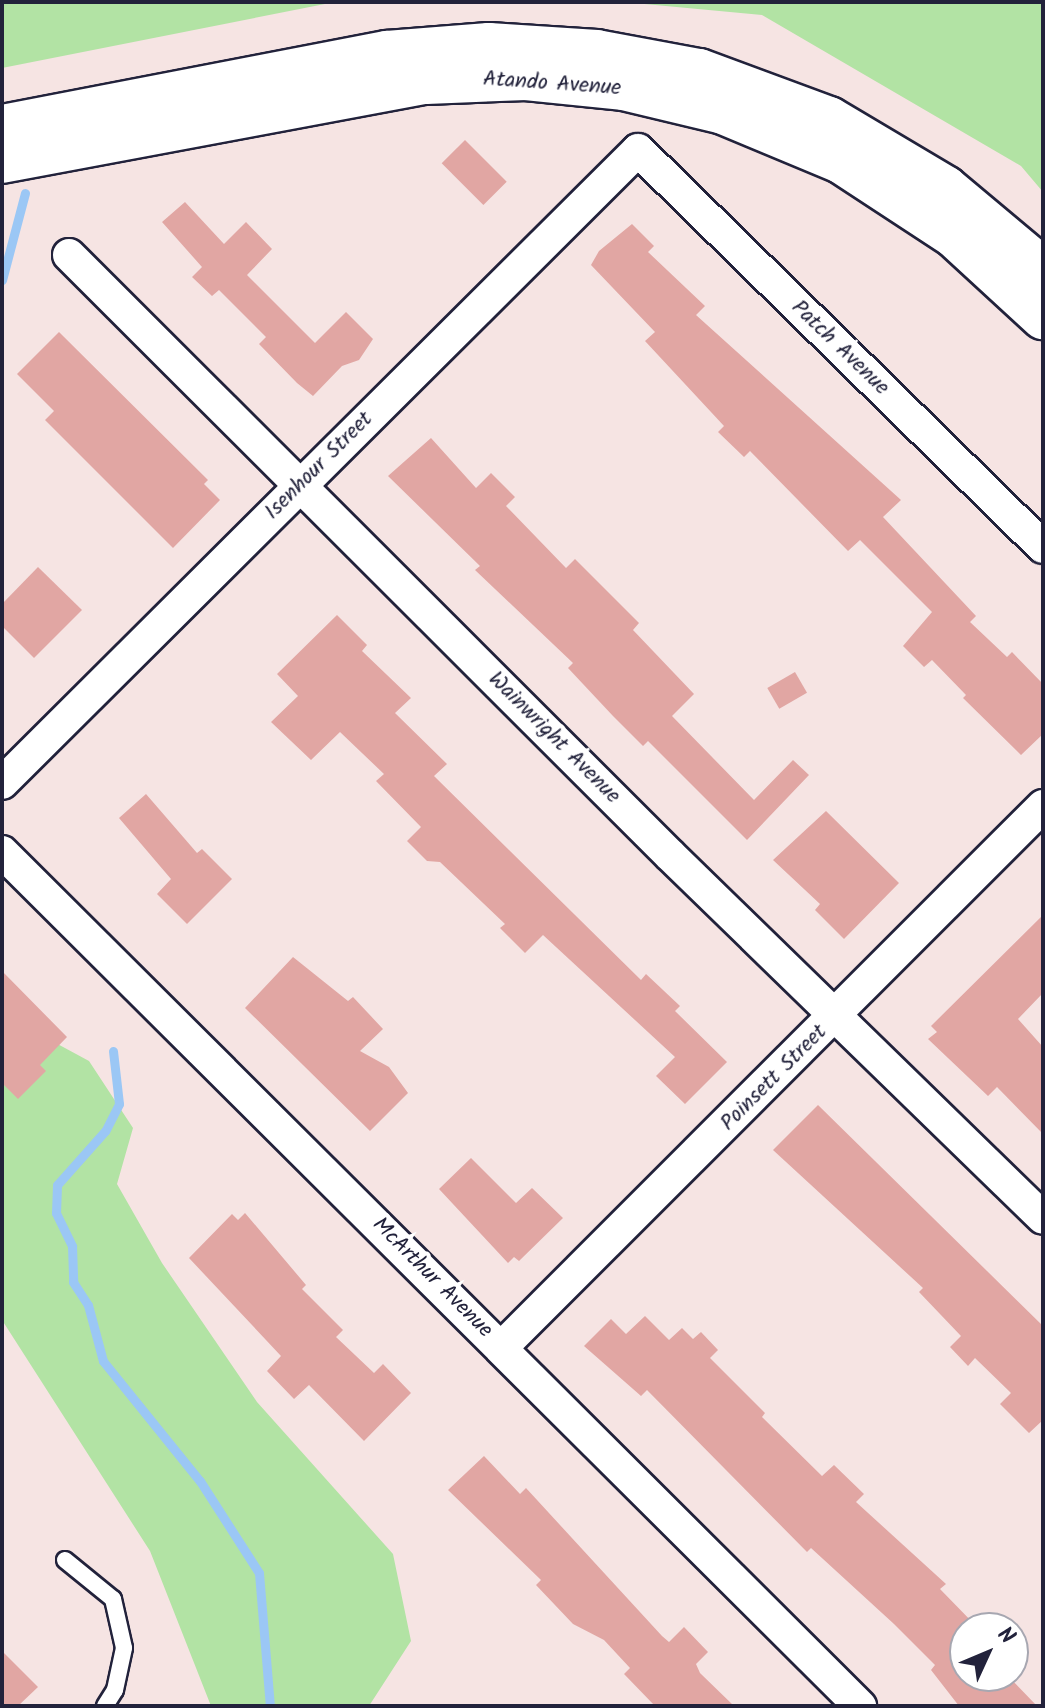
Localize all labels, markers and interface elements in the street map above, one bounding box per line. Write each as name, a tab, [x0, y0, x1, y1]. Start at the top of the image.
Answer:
street label: Atando Avenue	[482, 66, 622, 102]
street label: Patch Avenue	[786, 295, 894, 401]
street label: Isenhour Street	[259, 406, 379, 526]
street label: Wainwright Avenue	[482, 666, 626, 810]
street label: Poinsett Street	[715, 1019, 833, 1137]
street label: McArthur Avenue	[366, 1212, 498, 1344]
north arrow	[949, 1612, 1029, 1692]
text: N	[988, 1619, 1023, 1654]

